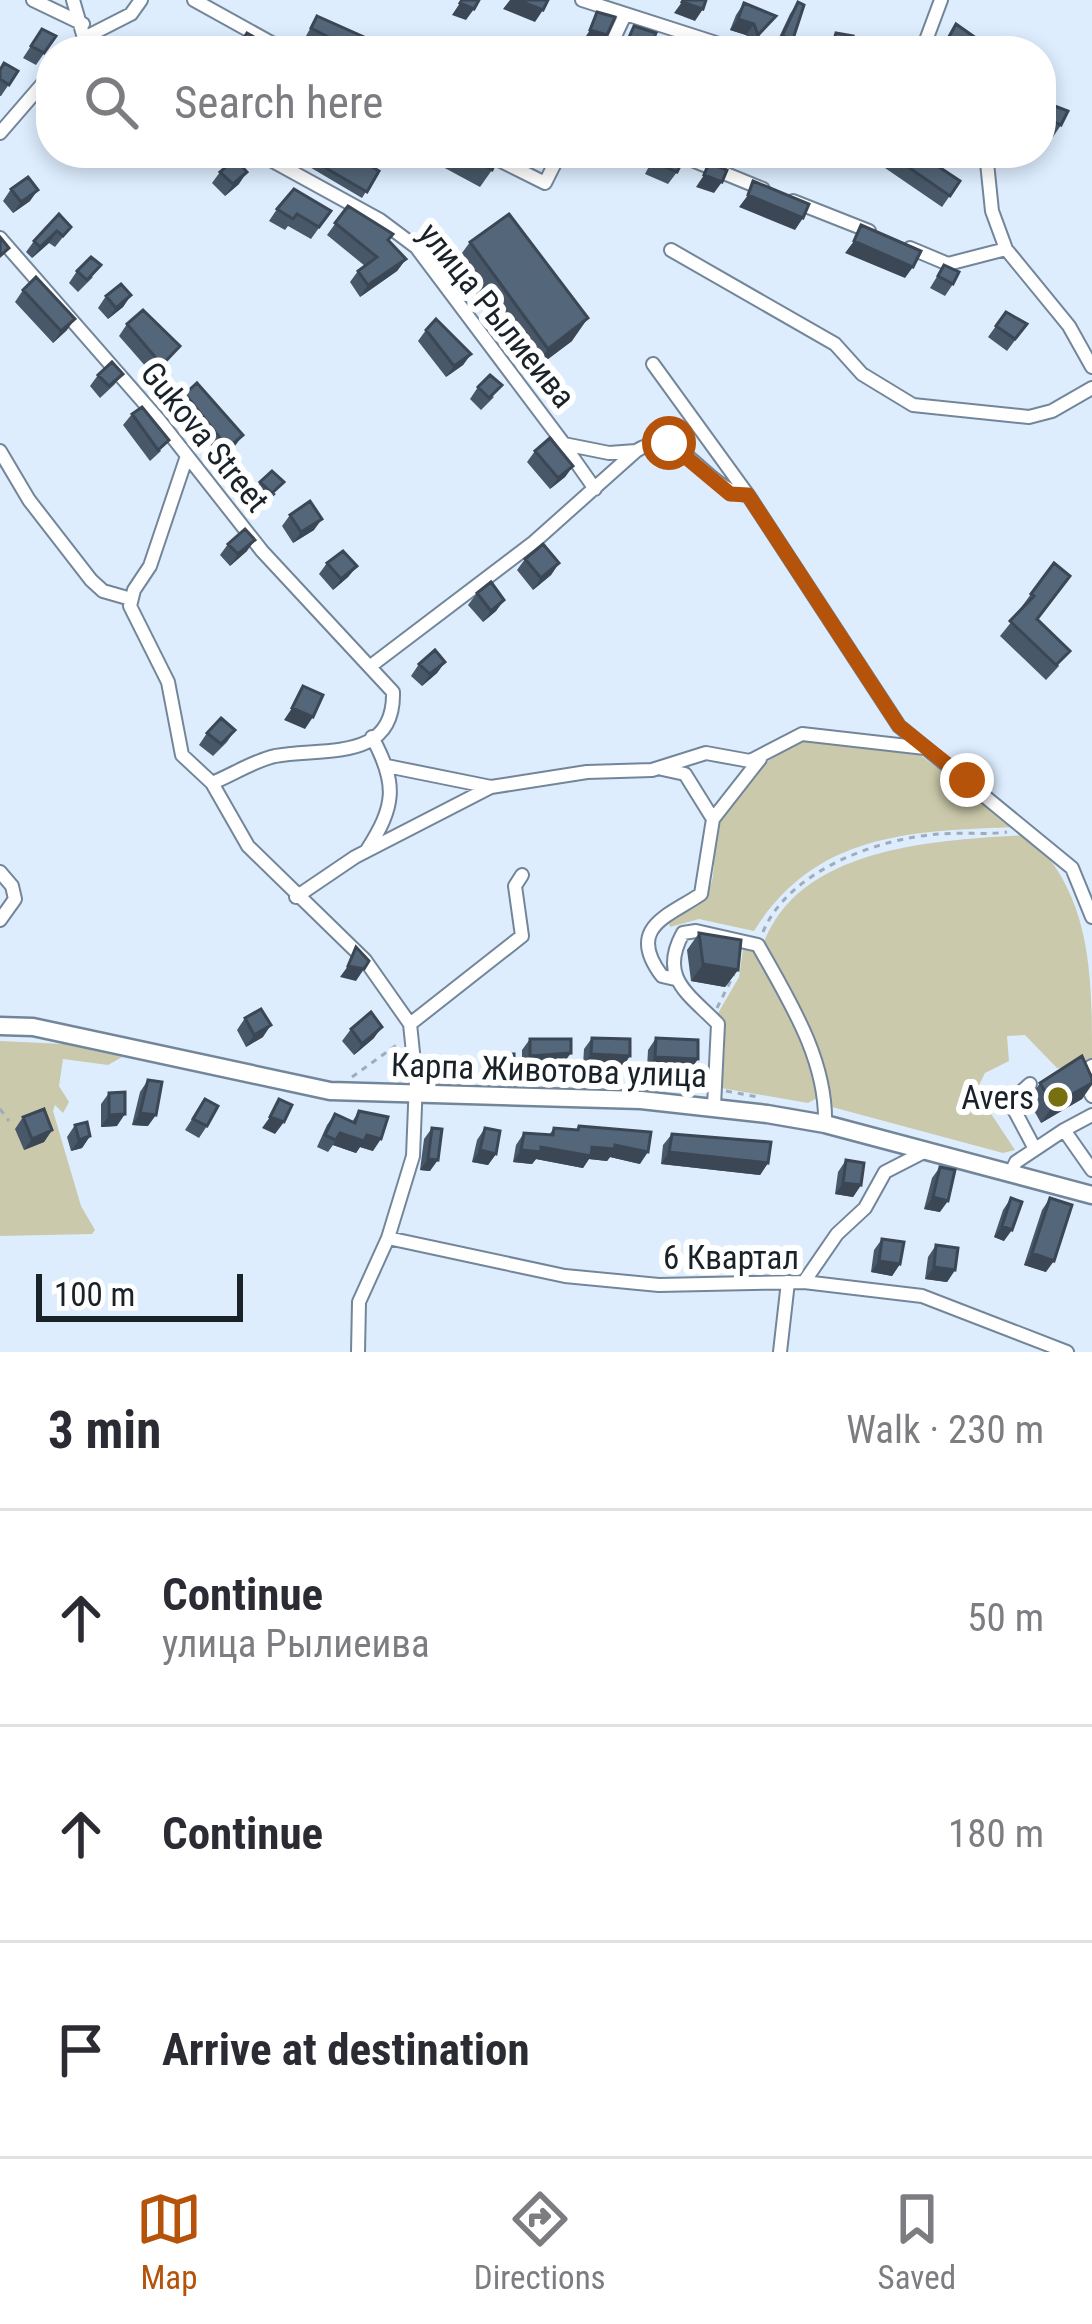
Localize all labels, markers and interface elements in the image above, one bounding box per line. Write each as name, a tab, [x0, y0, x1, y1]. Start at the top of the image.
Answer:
search box	[36, 36, 1056, 168]
icon: search	[78, 69, 144, 135]
text: Search here	[174, 76, 383, 129]
street label: улица Рылиеива	[411, 215, 583, 415]
street label: Gukova Street	[133, 354, 277, 520]
route start	[642, 416, 696, 470]
route end	[940, 753, 994, 807]
street label: Карпа Животова улица	[390, 1045, 708, 1095]
place label: Avers	[961, 1078, 1034, 1117]
marker: Avers	[1045, 1084, 1071, 1110]
street label: 6 Квартал	[663, 1238, 799, 1277]
scale bar	[36, 1268, 243, 1321]
text: 100 m	[54, 1275, 135, 1314]
text: 3 min	[48, 1401, 161, 1460]
text: Walk · 230 m	[846, 1407, 1044, 1453]
text: Continue	[162, 1568, 323, 1621]
icon: ahead	[48, 1585, 114, 1651]
text: 50 m	[967, 1595, 1044, 1641]
text: улица Рылиеива	[162, 1621, 430, 1667]
icon: ahead	[48, 1801, 114, 1867]
text: Continue	[162, 1807, 323, 1860]
text: 180 m	[948, 1811, 1044, 1857]
icon: arrive	[48, 2017, 114, 2083]
text: Arrive at destination	[162, 2023, 530, 2076]
tab: Map	[136, 2186, 202, 2297]
tab: Directions	[474, 2186, 606, 2297]
tab: Saved	[878, 2186, 956, 2297]

